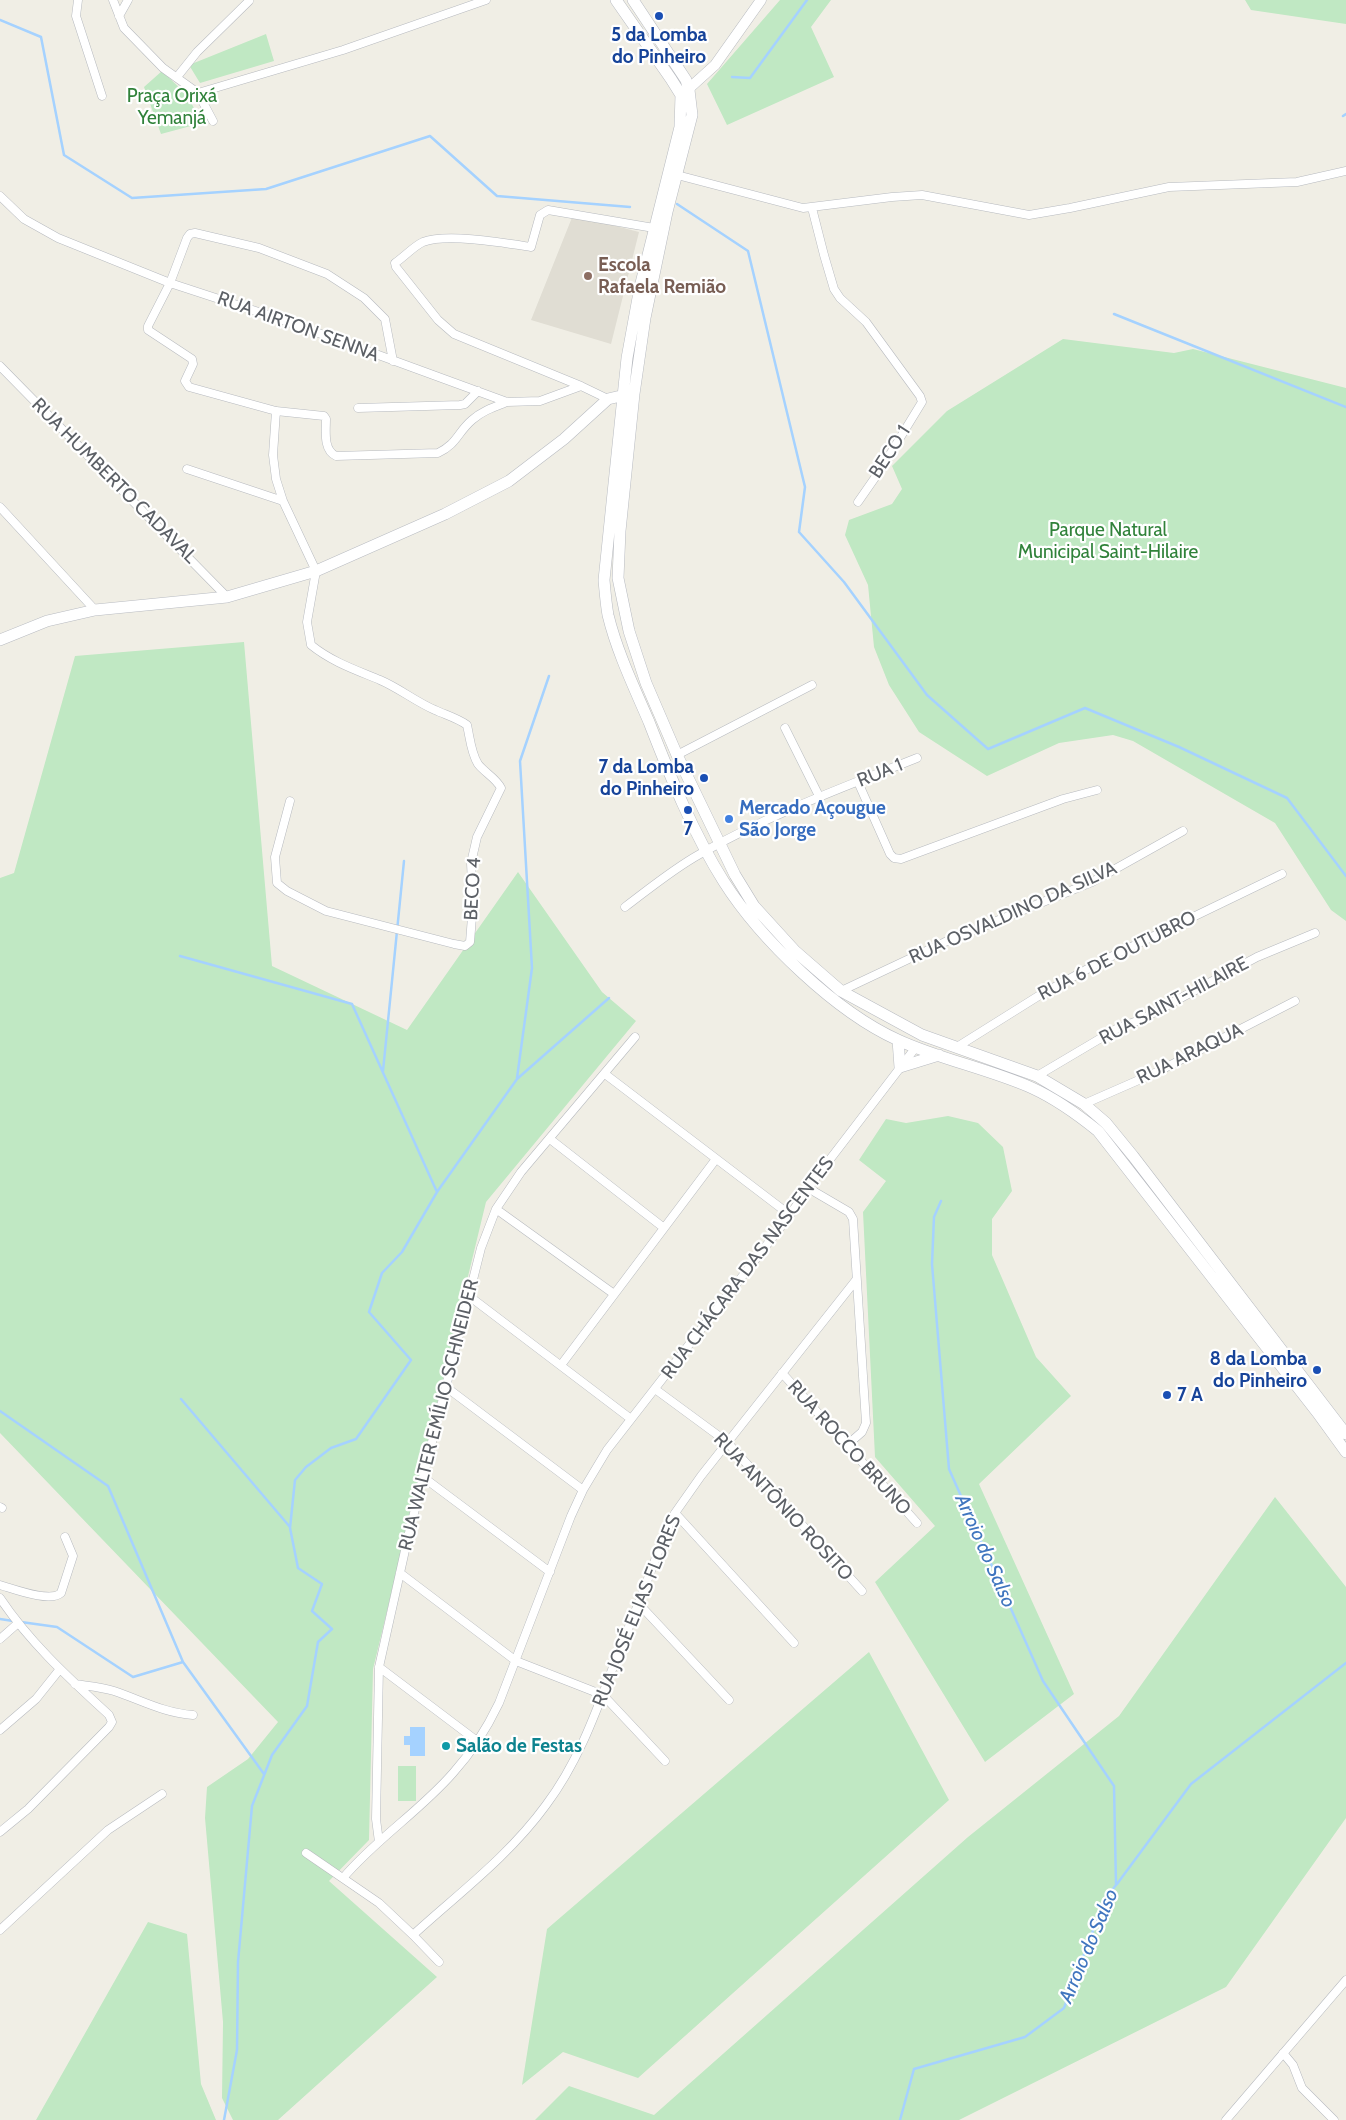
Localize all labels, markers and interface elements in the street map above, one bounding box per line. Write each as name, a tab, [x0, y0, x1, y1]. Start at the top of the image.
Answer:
marker: 5 da Lomba do Pinheiro	[653, 10, 665, 22]
place label: 5 da Lomba do Pinheiro	[611, 24, 707, 68]
park label: Praça Orixá Yemanjá	[127, 85, 217, 129]
place label: Escola Rafaela Remião	[598, 254, 726, 298]
marker: Escola Rafaela Remião	[582, 270, 594, 282]
street label: RUA AIRTON SENNA	[214, 287, 382, 367]
street label: RUA HUMBERTO CADAVAL	[27, 394, 201, 568]
street label: BECO 1	[865, 421, 915, 483]
park label: Parque Natural Municipal Saint-Hilaire	[1018, 519, 1198, 563]
street label: RUA 1	[854, 754, 906, 792]
place label: 7 da Lomba do Pinheiro	[598, 756, 694, 800]
marker: 7 da Lomba do Pinheiro	[698, 772, 710, 784]
place label: Mercado Açougue São Jorge	[739, 797, 886, 841]
marker: 7	[682, 804, 694, 816]
marker: Mercado Açougue São Jorge	[723, 813, 735, 825]
place label: 7	[683, 818, 693, 840]
street label: BECO 4	[460, 857, 486, 921]
street label: RUA OSVALDINO DA SILVA	[906, 857, 1120, 969]
street label: RUA 6 DE OUTUBRO	[1034, 906, 1200, 1006]
street label: RUA SAINT-HILAIRE	[1096, 952, 1252, 1050]
street label: RUA ARAQUA	[1133, 1018, 1247, 1090]
street label: RUA CHÁCARA DAS NASCENTES	[657, 1152, 839, 1384]
street label: RUA WALTER EMÍLIO SCHNEIDER	[394, 1277, 484, 1553]
place label: 8 da Lomba do Pinheiro	[1210, 1348, 1307, 1392]
marker: 8 da Lomba do Pinheiro	[1311, 1364, 1323, 1376]
street label: RUA ROCCO BRUNO	[783, 1376, 915, 1520]
place label: 7 A	[1177, 1384, 1203, 1406]
marker: 7 A	[1161, 1389, 1173, 1401]
street label: RUA ANTÔNIO ROSITO	[709, 1428, 857, 1586]
water label: Arroio do Salso	[949, 1491, 1021, 1611]
street label: RUA JOSÉ ELIAS FLORES	[588, 1512, 686, 1710]
place label: Salão de Festas	[456, 1735, 582, 1757]
marker: Salão de Festas	[440, 1740, 452, 1752]
water label: Arroio do Salso	[1054, 1885, 1124, 2007]

